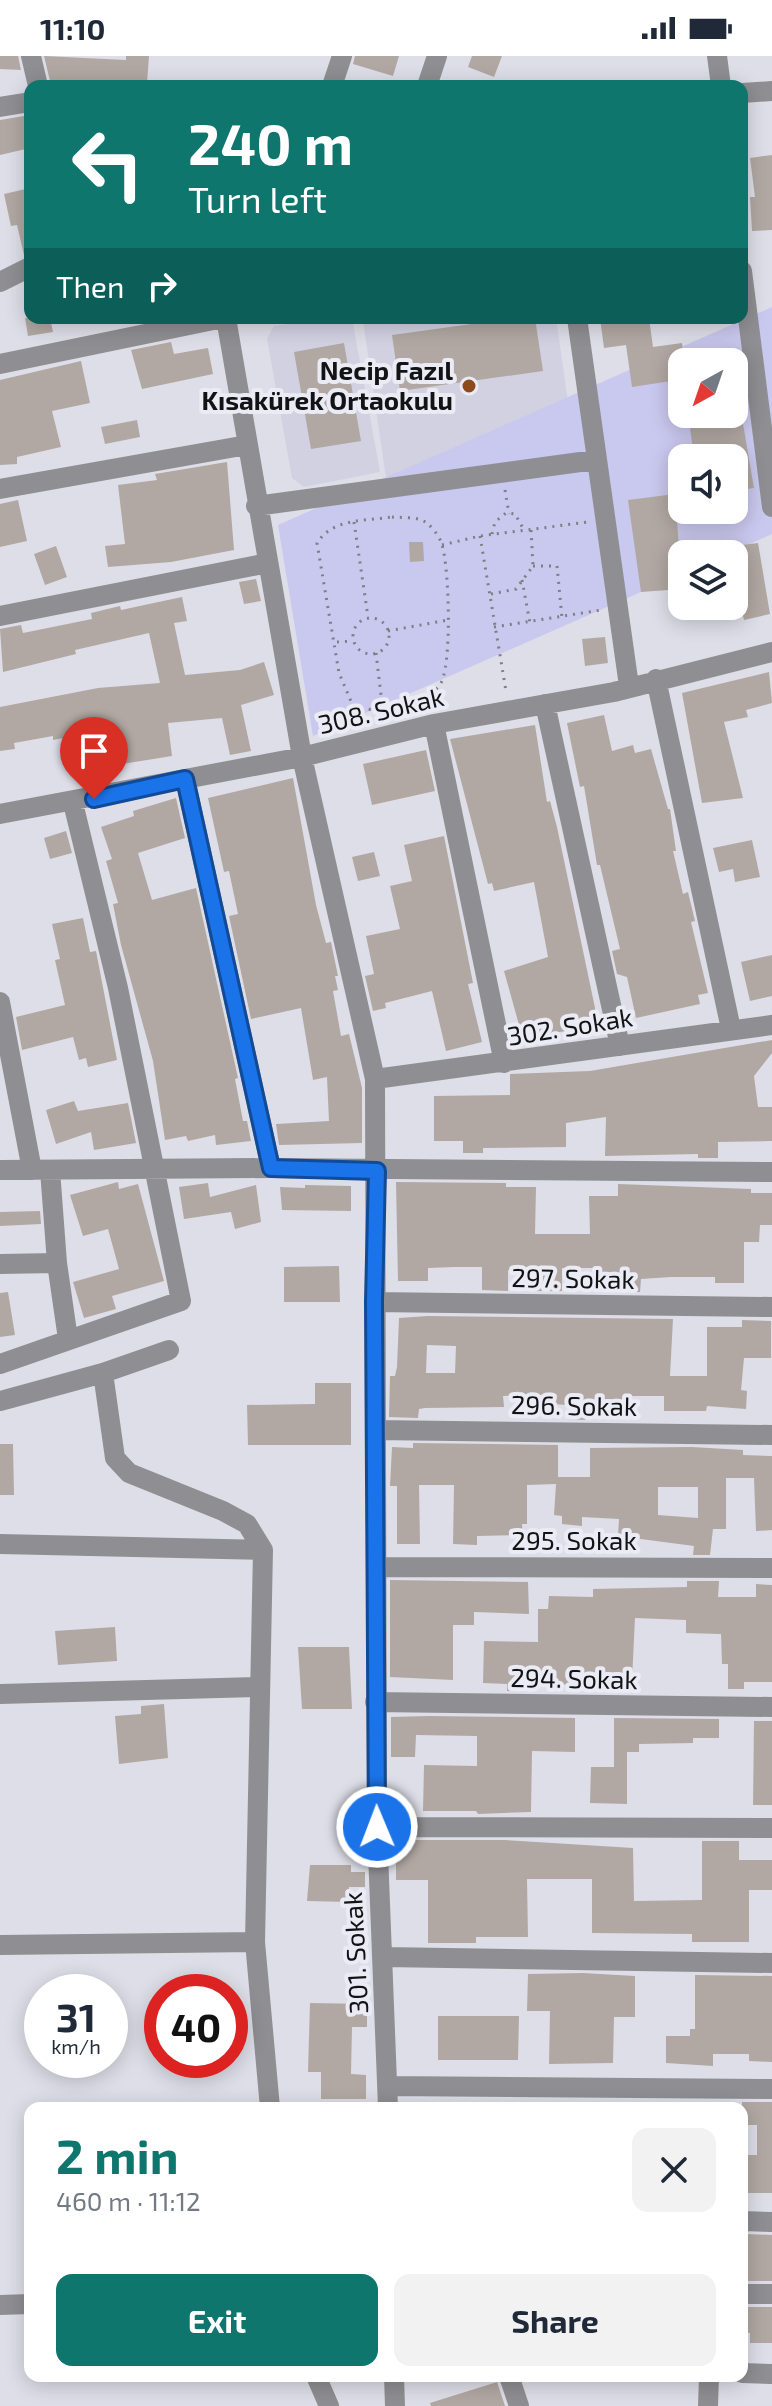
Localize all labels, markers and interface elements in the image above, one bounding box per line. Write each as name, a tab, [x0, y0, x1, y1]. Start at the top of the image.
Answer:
text: 11:10	[40, 10, 106, 46]
text: 240 m	[188, 109, 353, 176]
icon: left	[56, 112, 160, 216]
text: Turn left	[188, 177, 327, 220]
icon: right	[140, 264, 184, 308]
text: Then	[56, 268, 124, 304]
north arrow	[668, 348, 748, 428]
map controls	[668, 348, 748, 620]
place label: Necip Fazıl Kısakürek Ortaokulu	[201, 354, 453, 415]
marker: Necip Fazıl Kısakürek Ortaokulu	[460, 377, 478, 395]
button: sound	[668, 444, 748, 524]
button: layers	[668, 540, 748, 620]
street label: 308. Sokak	[315, 680, 446, 739]
pin	[60, 717, 128, 799]
icon: arrive	[72, 729, 116, 773]
street label: 302. Sokak	[505, 1000, 635, 1051]
street label: 297. Sokak	[511, 1261, 635, 1294]
street label: 296. Sokak	[511, 1388, 637, 1421]
street label: 295. Sokak	[511, 1524, 637, 1555]
street label: 294. Sokak	[510, 1661, 638, 1694]
position arrow	[335, 1785, 419, 1869]
street label: 301. Sokak	[336, 1891, 373, 2015]
speed limit sign: 40	[144, 1974, 248, 2078]
text: 31	[56, 1992, 96, 2040]
text: km/h	[51, 2034, 101, 2058]
text: 2 min	[56, 2126, 179, 2184]
button: close	[632, 2128, 716, 2212]
text: 460 m · 11:12	[56, 2185, 201, 2216]
button: Exit	[56, 2274, 378, 2366]
button: Share	[394, 2274, 716, 2366]

